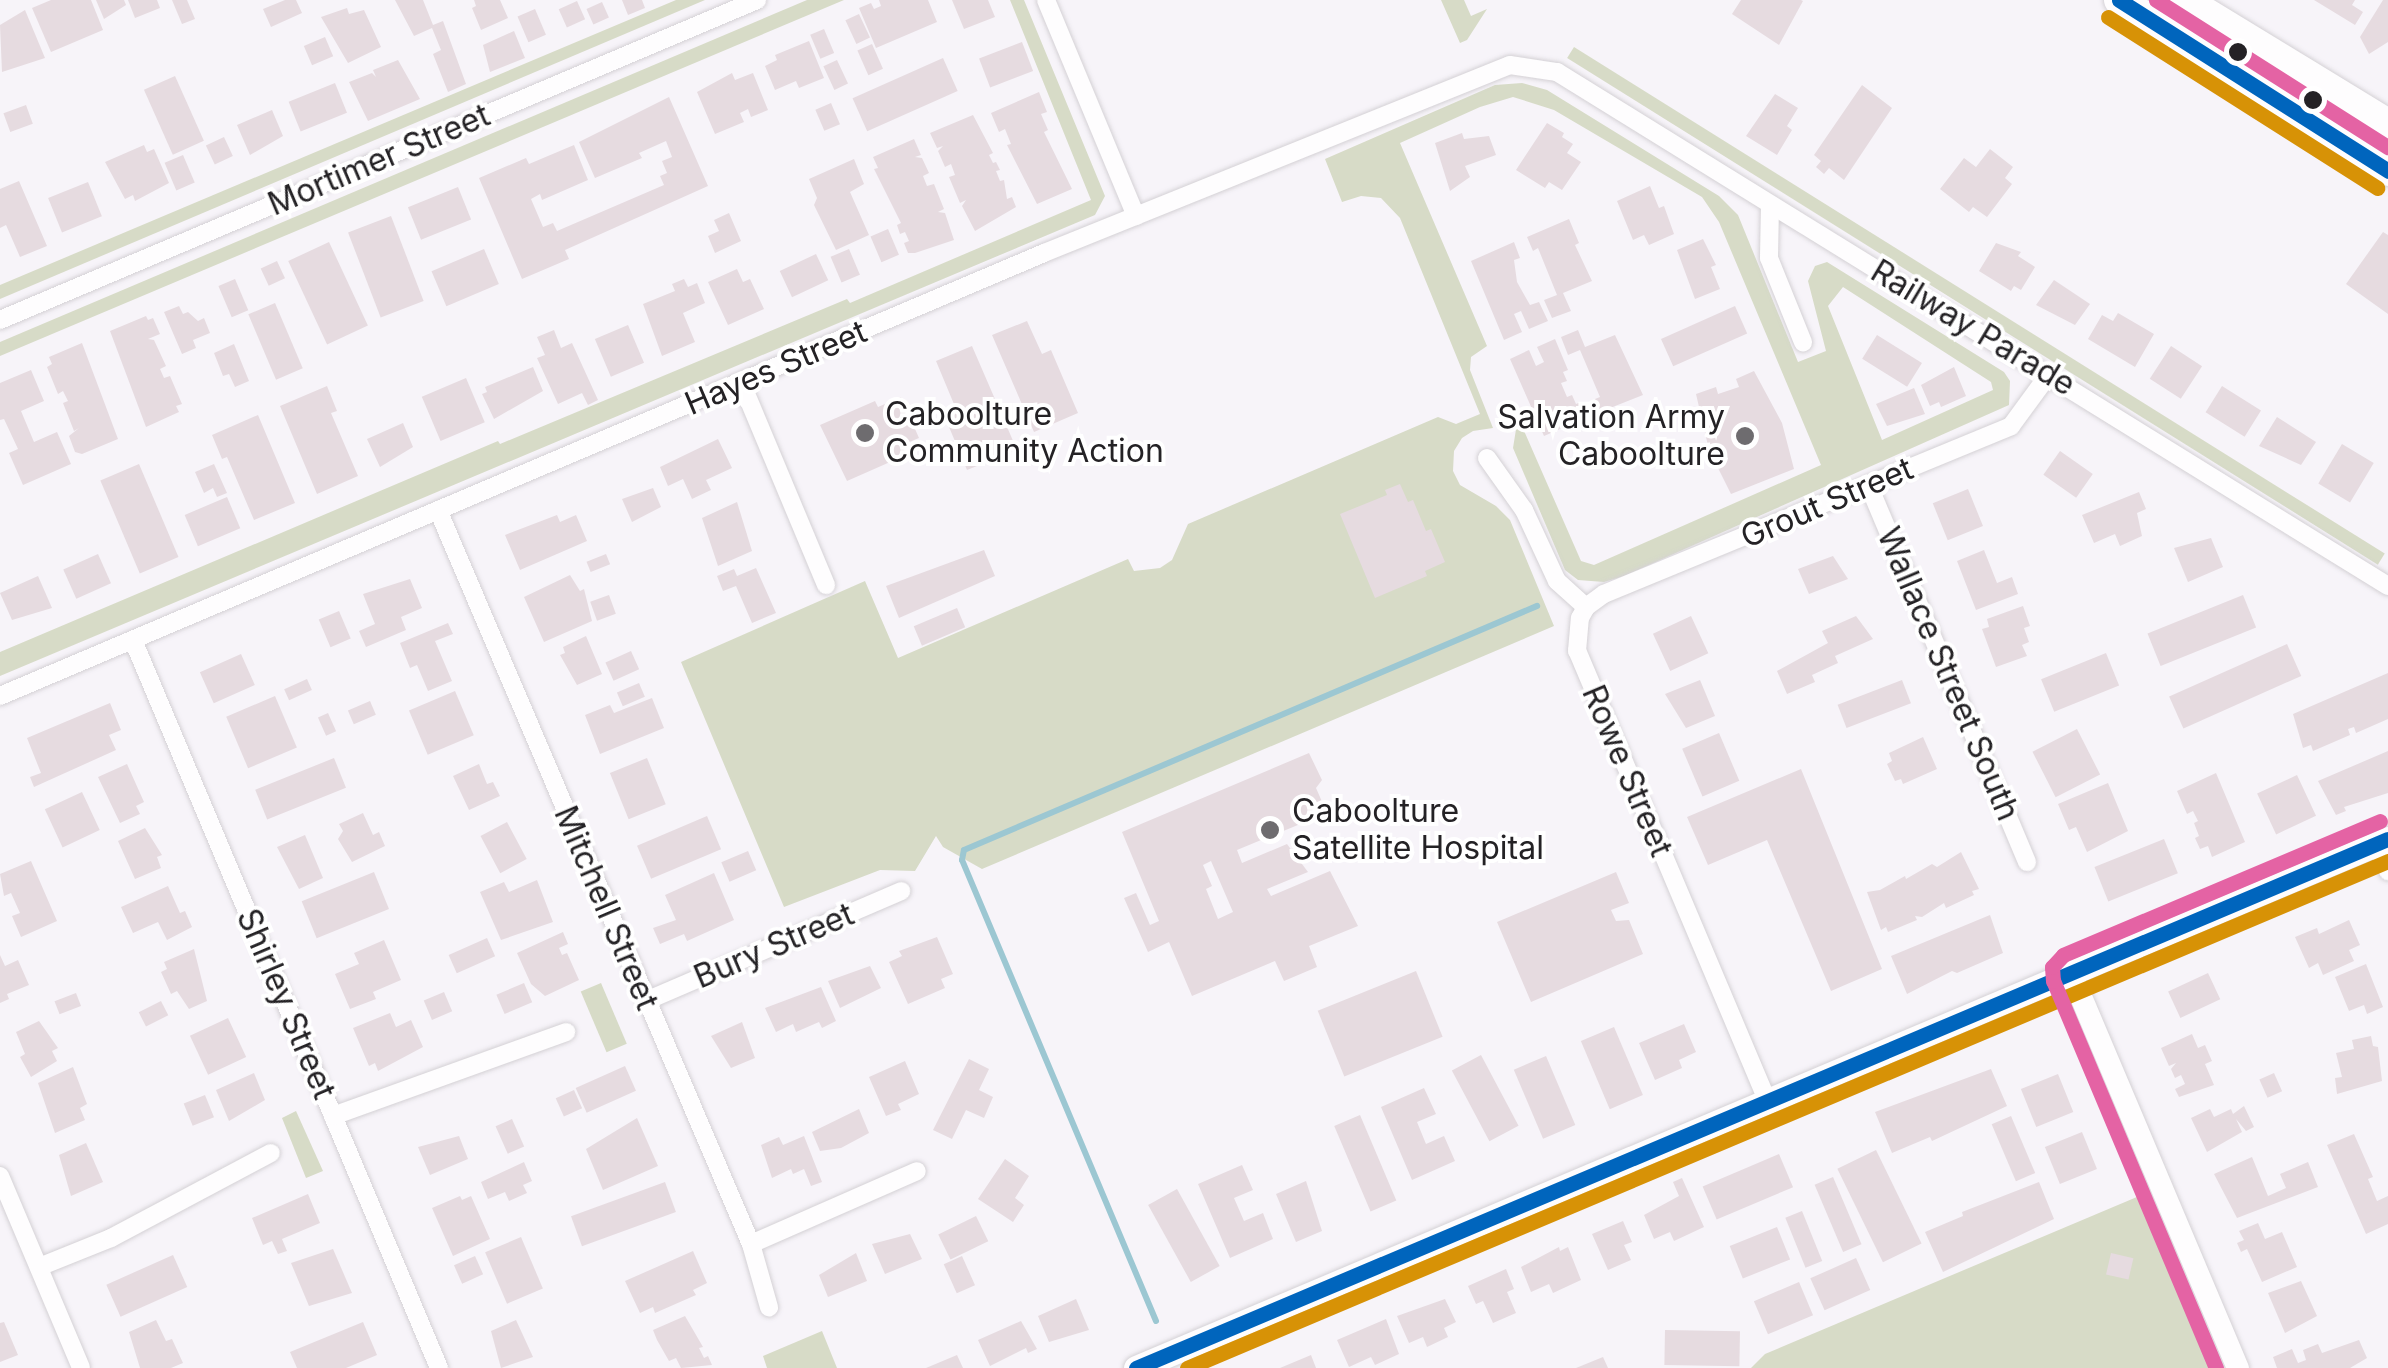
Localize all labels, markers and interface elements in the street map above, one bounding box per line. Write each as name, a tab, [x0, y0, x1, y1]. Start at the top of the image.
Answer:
unlabelled marker	[2228, 42, 2248, 62]
unlabelled marker	[2303, 90, 2323, 110]
street label: Mortimer Street	[262, 96, 496, 224]
street label: Railway Parade	[1864, 252, 2082, 404]
street label: Hayes Street	[679, 313, 873, 423]
place label: Caboolture Community Action	[885, 396, 1164, 471]
place label: Salvation Army Caboolture	[1497, 399, 1725, 474]
marker: Caboolture Community Action	[854, 422, 876, 444]
marker: Salvation Army Caboolture	[1734, 425, 1756, 447]
street label: Grout Street	[1735, 450, 1919, 556]
street label: Wallace Street South	[1869, 522, 2027, 826]
street label: Rowe Street	[1574, 680, 1680, 862]
place label: Caboolture Satellite Hospital	[1292, 793, 1544, 868]
street label: Mitchell Street	[546, 800, 666, 1016]
marker: Caboolture Satellite Hospital	[1257, 817, 1283, 843]
street label: Bury Street	[688, 895, 860, 997]
street label: Shirley Street	[229, 903, 343, 1105]

